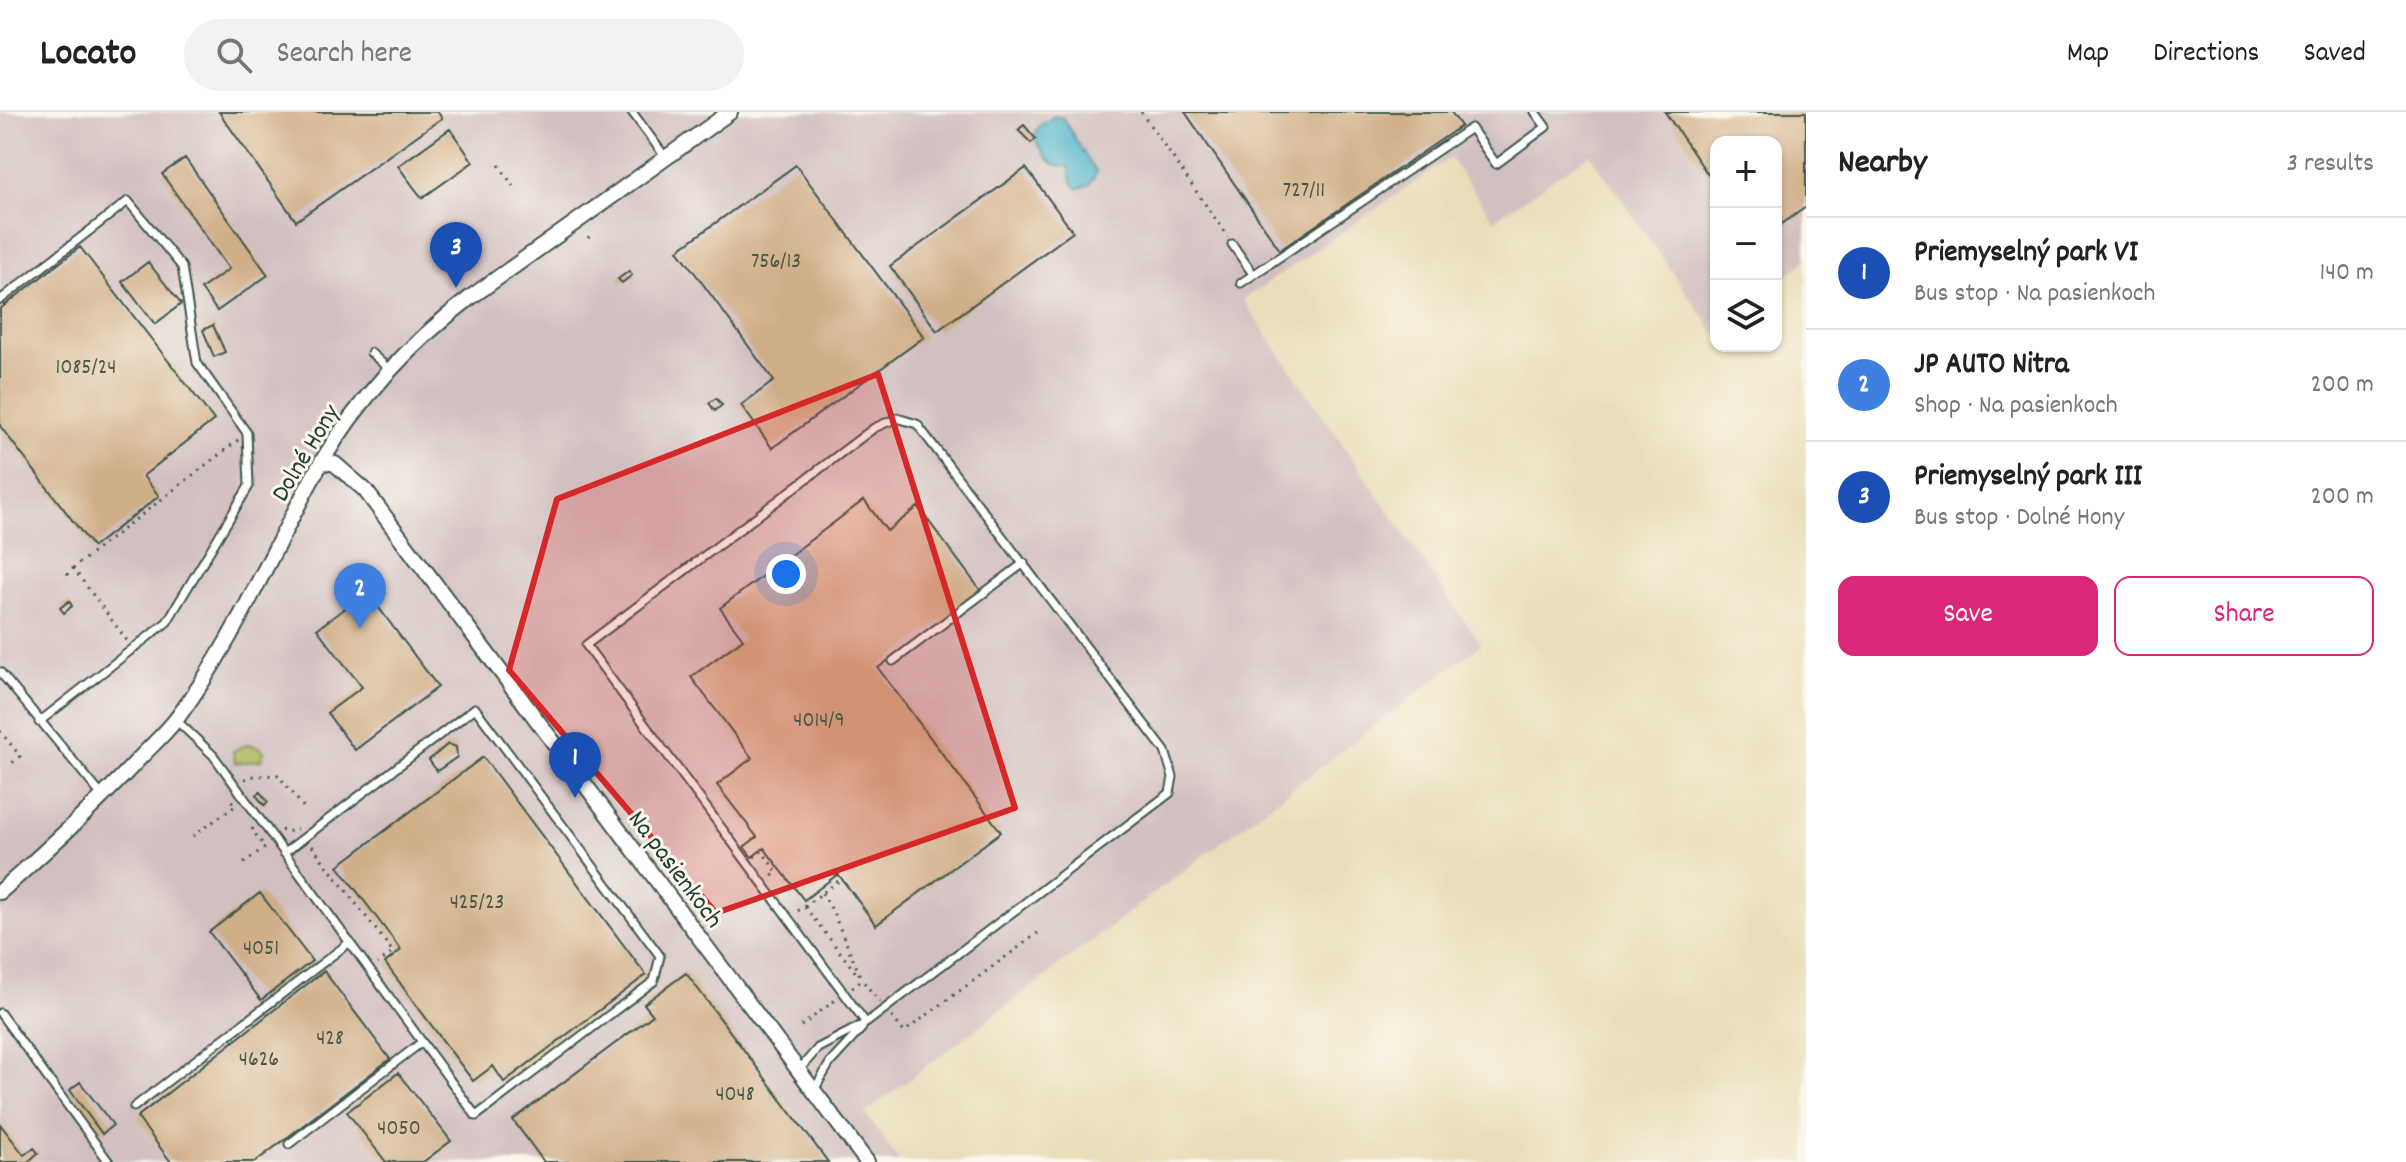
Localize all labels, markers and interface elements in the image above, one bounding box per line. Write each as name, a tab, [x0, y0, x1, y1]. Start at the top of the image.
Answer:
search box	[184, 19, 744, 91]
text: Locato	[40, 28, 136, 83]
icon: search	[212, 33, 256, 77]
text: Search here	[276, 34, 412, 77]
text: Map	[2067, 35, 2109, 75]
text: Directions	[2153, 35, 2259, 75]
text: Saved	[2303, 35, 2366, 75]
map controls	[1710, 136, 1782, 352]
button: +	[1710, 136, 1782, 208]
text: Nearby	[1838, 140, 1927, 189]
text: 3 results	[2287, 146, 2374, 183]
house number: 727/11	[1283, 176, 1325, 207]
button: −	[1710, 208, 1782, 280]
pin: 3	[430, 222, 482, 288]
text: Priemyselný park VI	[1914, 233, 2138, 276]
house number: 756/13	[751, 247, 801, 278]
text: 1	[1861, 255, 1867, 292]
text: 140 m	[2320, 255, 2374, 292]
text: Bus stop · Na pasienkoch	[1914, 276, 2155, 313]
button: layers	[1710, 280, 1782, 352]
text: JP AUTO Nitra	[1914, 345, 2069, 388]
house number: 1085/24	[56, 353, 116, 384]
text: 2	[1858, 367, 1870, 404]
text: 200 m	[2310, 367, 2374, 404]
text: Shop · Na pasienkoch	[1914, 388, 2118, 425]
street label: Dolné Hony	[263, 398, 351, 510]
text: Priemyselný park III	[1914, 457, 2142, 500]
text: 3	[1858, 479, 1870, 516]
text: 200 m	[2310, 479, 2374, 516]
text: Bus stop · Dolné Hony	[1914, 500, 2124, 537]
your location	[766, 554, 806, 594]
pin: 2	[334, 563, 386, 629]
button: Save	[1838, 576, 2098, 656]
button: Share	[2114, 576, 2374, 656]
house number: 4014/9	[793, 706, 845, 737]
pin: 1	[549, 732, 601, 798]
street label: Na pasienkoch	[618, 803, 731, 937]
house number: 425/23	[450, 888, 504, 919]
house number: 4051	[243, 934, 279, 965]
house number: 428	[316, 1024, 344, 1055]
house number: 4626	[239, 1045, 279, 1076]
house number: 4048	[715, 1080, 755, 1111]
house number: 4050	[377, 1114, 421, 1145]

